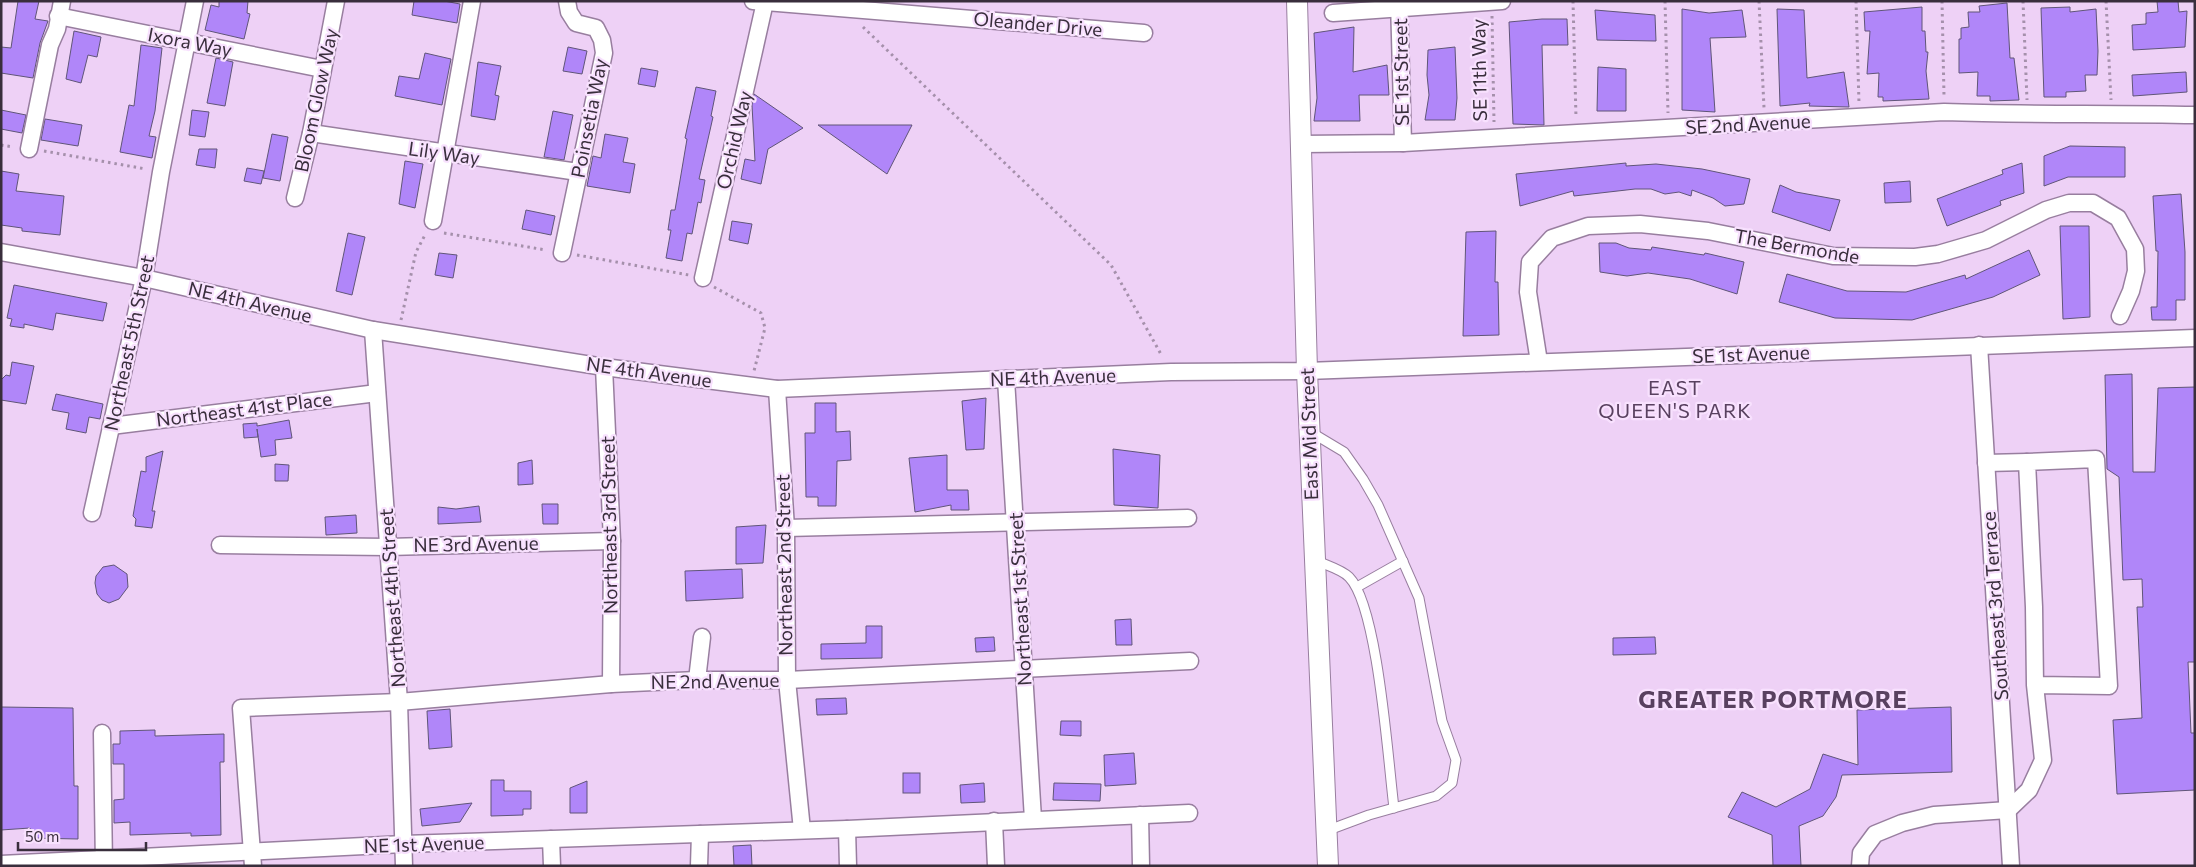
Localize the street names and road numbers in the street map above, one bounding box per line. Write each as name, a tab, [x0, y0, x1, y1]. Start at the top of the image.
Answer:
street label: Oleander Drive	[973, 6, 1103, 41]
street label: SE 1st Street	[1388, 18, 1413, 126]
street label: SE 11th Way	[1466, 18, 1491, 121]
street label: Ixora Way	[146, 22, 234, 61]
street label: Bloom Glow Way	[289, 26, 342, 174]
street label: Poinsetia Way	[566, 56, 611, 180]
street label: Orchid Way	[711, 88, 756, 191]
street label: SE 2nd Avenue	[1685, 109, 1811, 138]
street label: Lily Way	[407, 136, 481, 169]
street label: The Bermonde	[1733, 223, 1861, 268]
street label: Northeast 5th Street	[99, 253, 158, 433]
street label: NE 4th Avenue	[186, 276, 314, 327]
street label: SE 1st Avenue	[1692, 340, 1810, 367]
street label: NE 4th Avenue	[585, 351, 713, 392]
street label: NE 4th Avenue	[989, 363, 1116, 390]
street label: East Mid Street	[1295, 367, 1322, 501]
street label: Northeast 41st Place	[155, 386, 333, 431]
street label: Northeast 3rd Street	[595, 435, 622, 614]
street label: Northeast 2nd Street	[770, 474, 797, 656]
street label: Northeast 4th Street	[374, 508, 409, 688]
street label: Northeast 1st Street	[1003, 511, 1036, 686]
street label: Southeast 3rd Terrace	[1976, 511, 2013, 701]
street label: NE 3rd Avenue	[413, 531, 539, 556]
street label: NE 2nd Avenue	[650, 668, 779, 693]
street label: NE 1st Avenue	[363, 830, 485, 857]

